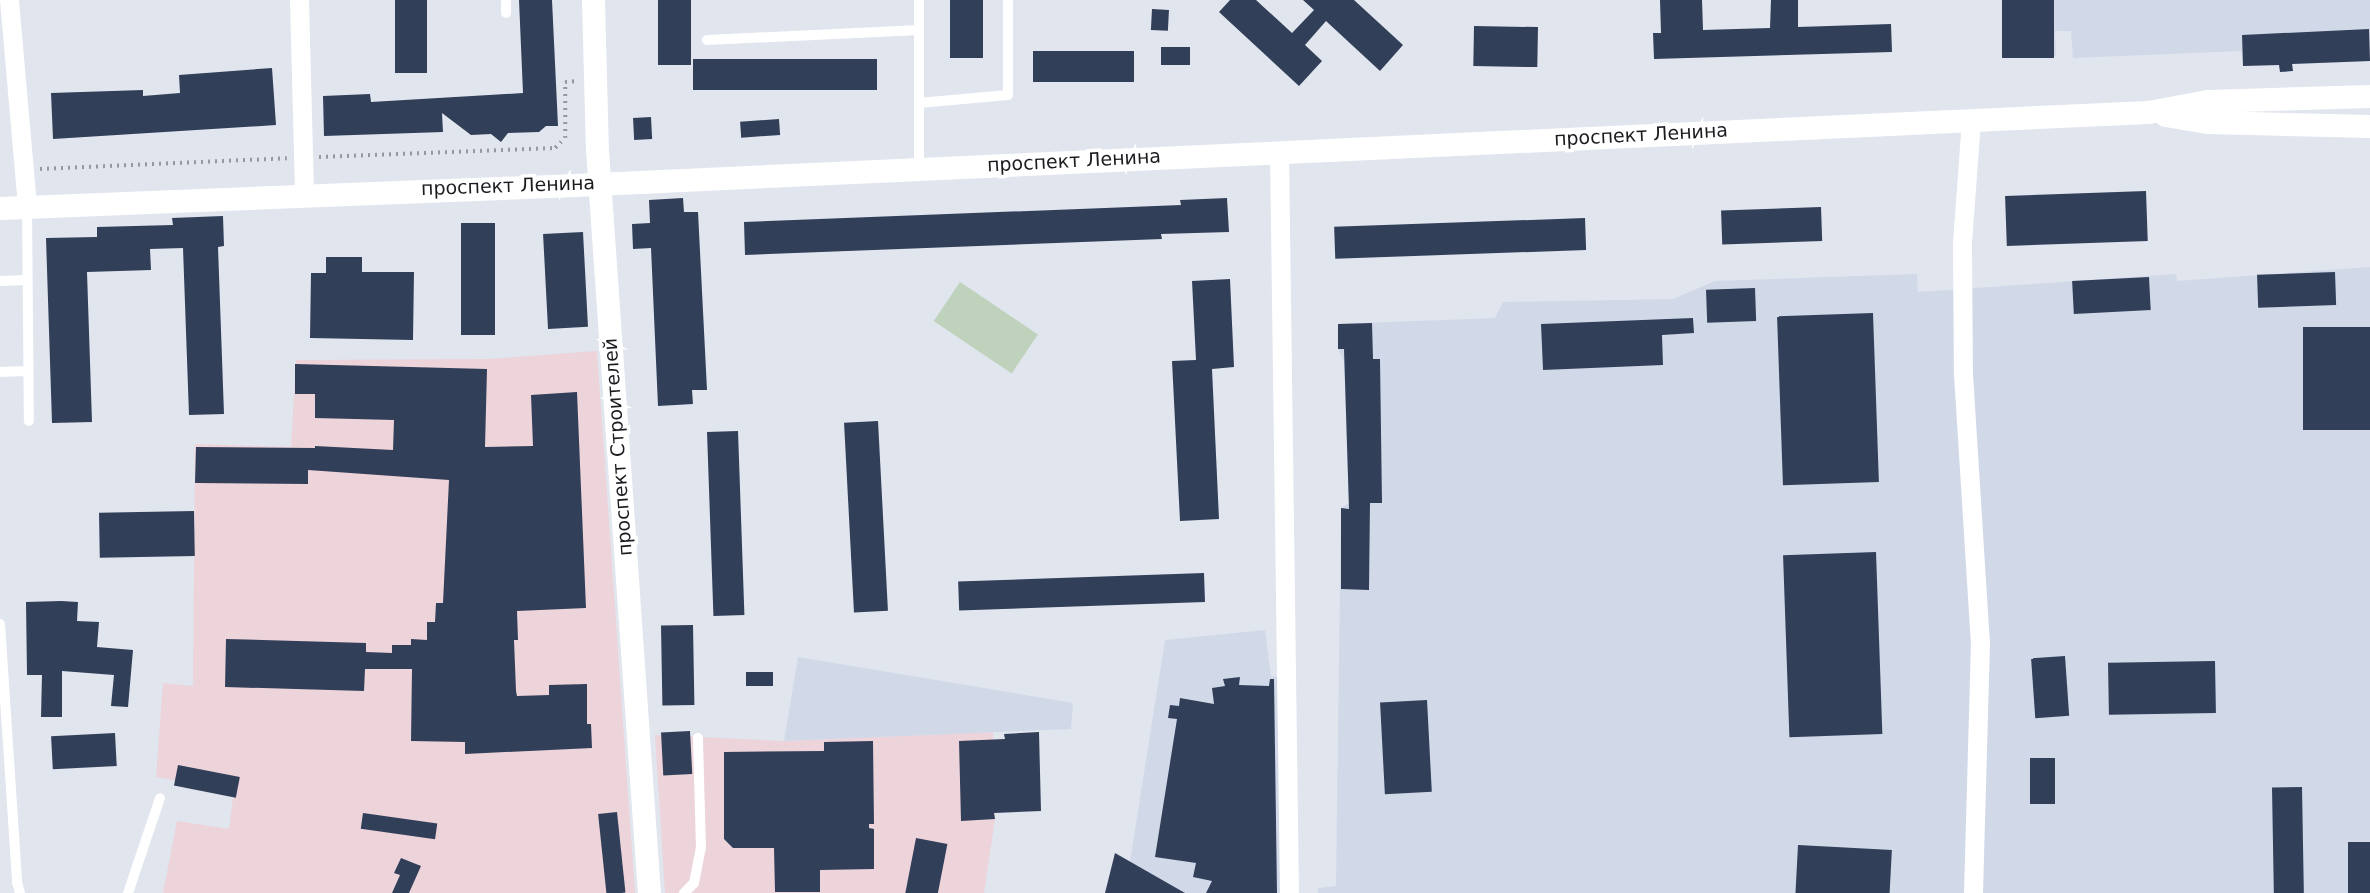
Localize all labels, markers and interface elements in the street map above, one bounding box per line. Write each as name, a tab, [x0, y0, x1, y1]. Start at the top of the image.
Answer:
street label: проспект Ленина	[1553, 119, 1729, 151]
street label: проспект Ленина	[986, 145, 1162, 177]
street label: проспект Ленина	[421, 172, 595, 200]
street label: проспект Строителей	[599, 337, 637, 557]

